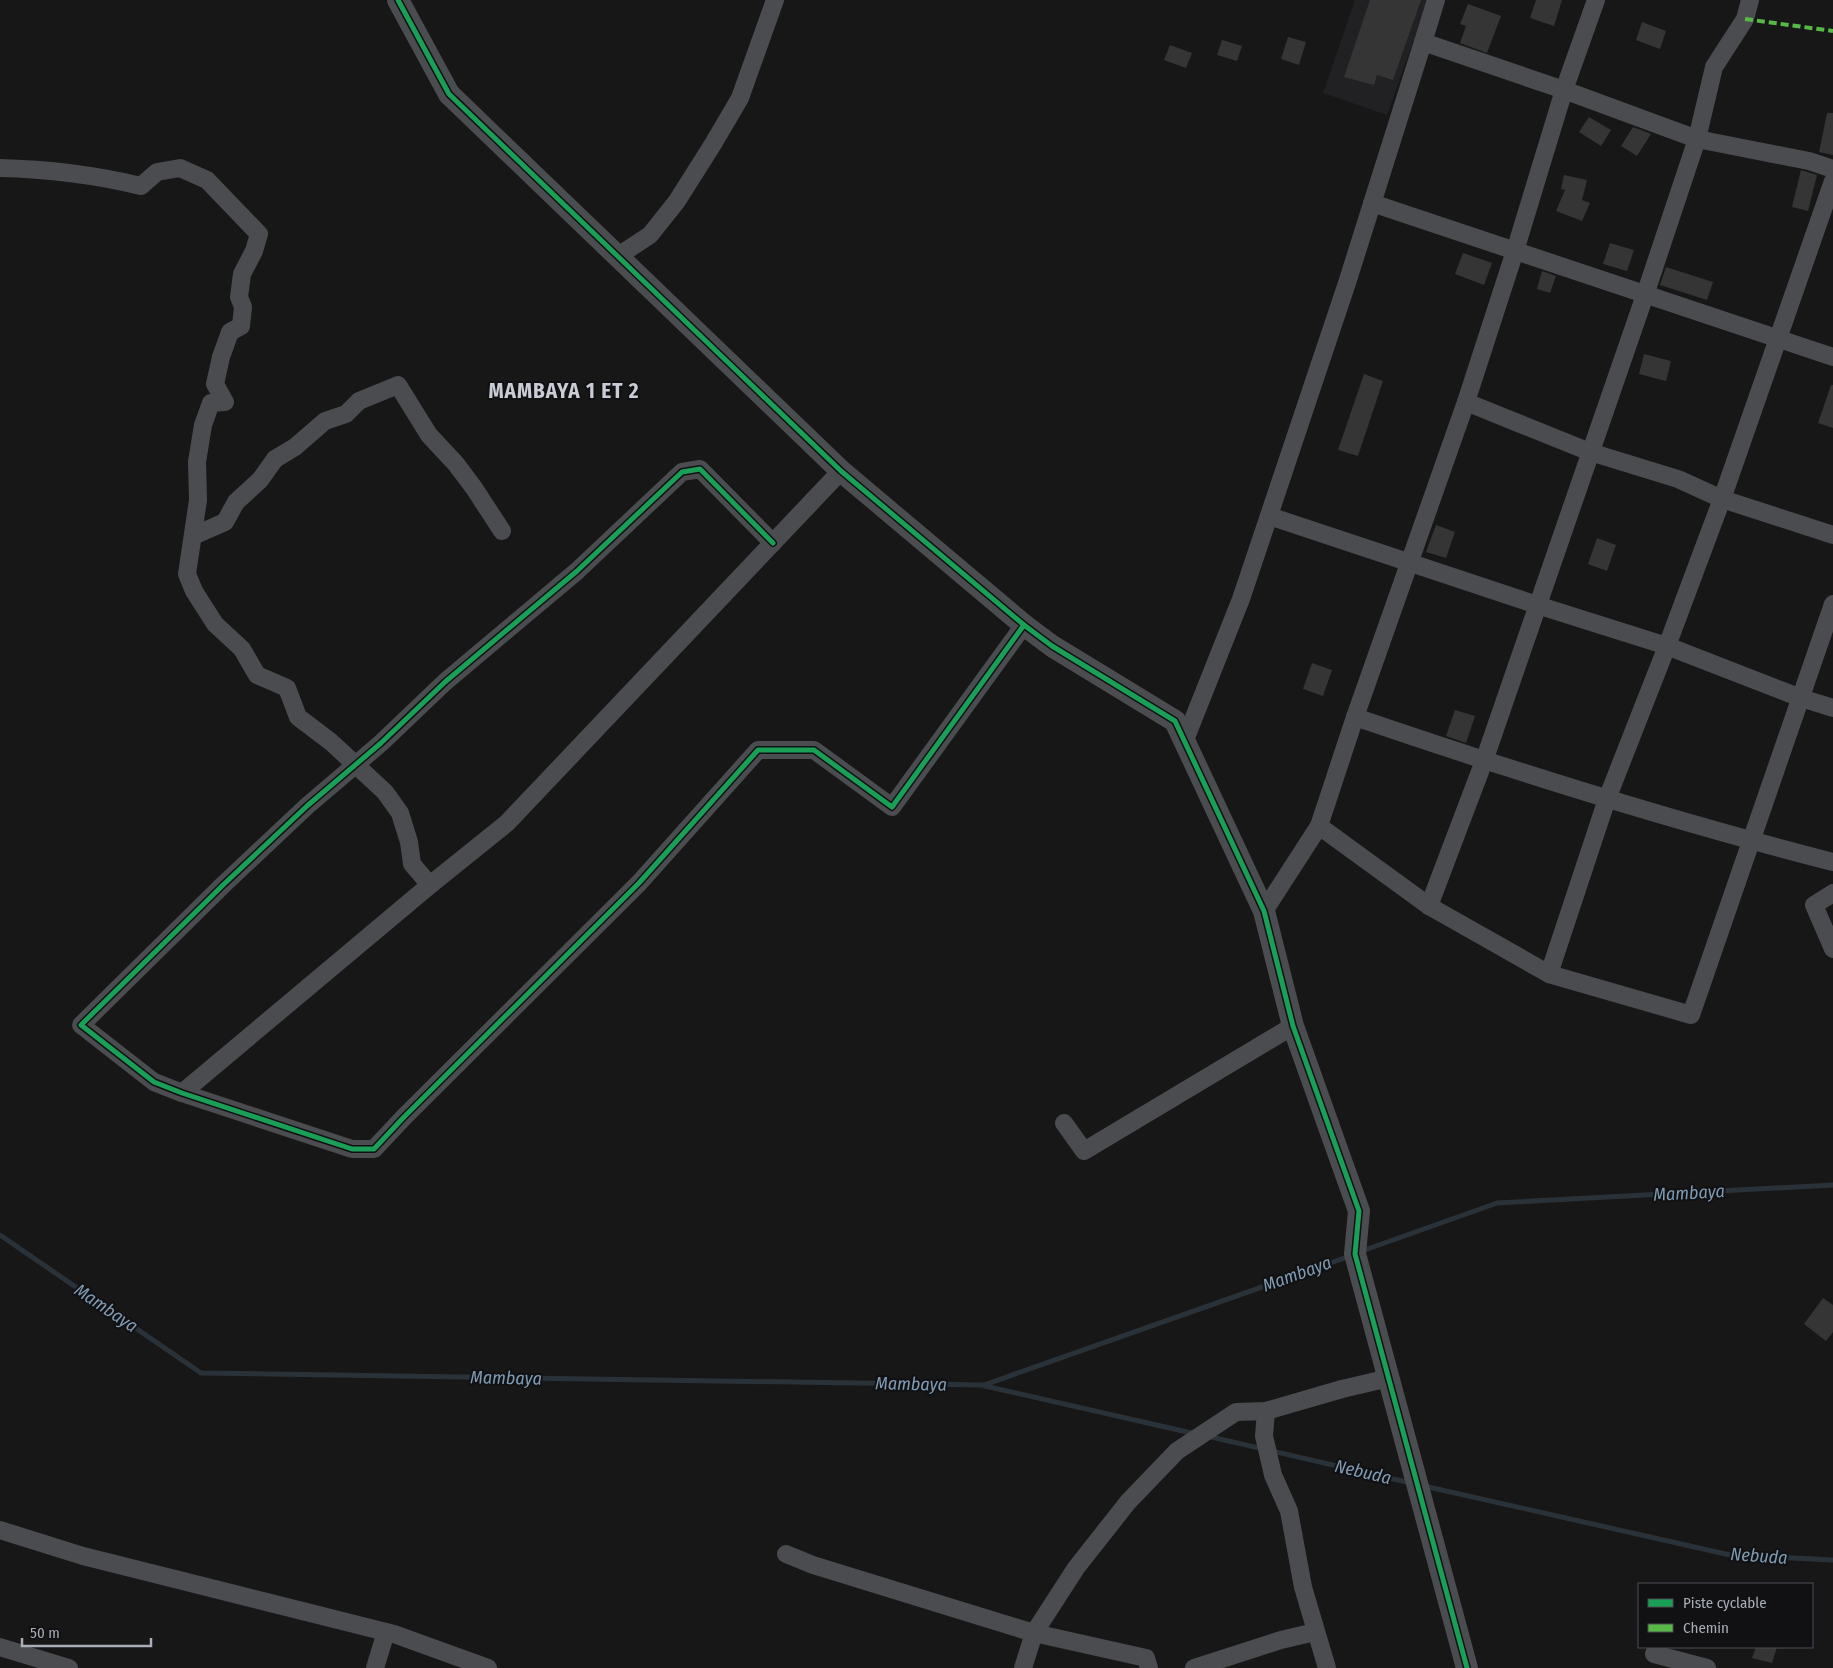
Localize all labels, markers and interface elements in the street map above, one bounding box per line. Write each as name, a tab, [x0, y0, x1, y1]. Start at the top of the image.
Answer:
district label: MAMBAYA 1 ET 2	[488, 378, 640, 404]
water label: Mambaya	[1653, 1180, 1725, 1206]
water label: Mambaya	[1259, 1251, 1335, 1297]
water label: Mambaya	[70, 1279, 142, 1337]
water label: Mambaya	[470, 1366, 542, 1390]
water label: Mambaya	[875, 1372, 947, 1396]
water label: Nebuda	[1333, 1455, 1393, 1489]
water label: Nebuda	[1730, 1543, 1788, 1569]
legend	[1638, 1583, 1813, 1648]
text: Piste cyclable	[1683, 1594, 1767, 1612]
scale bar	[22, 1616, 151, 1648]
text: Chemin	[1683, 1619, 1729, 1637]
text: 50 m	[30, 1624, 60, 1642]

